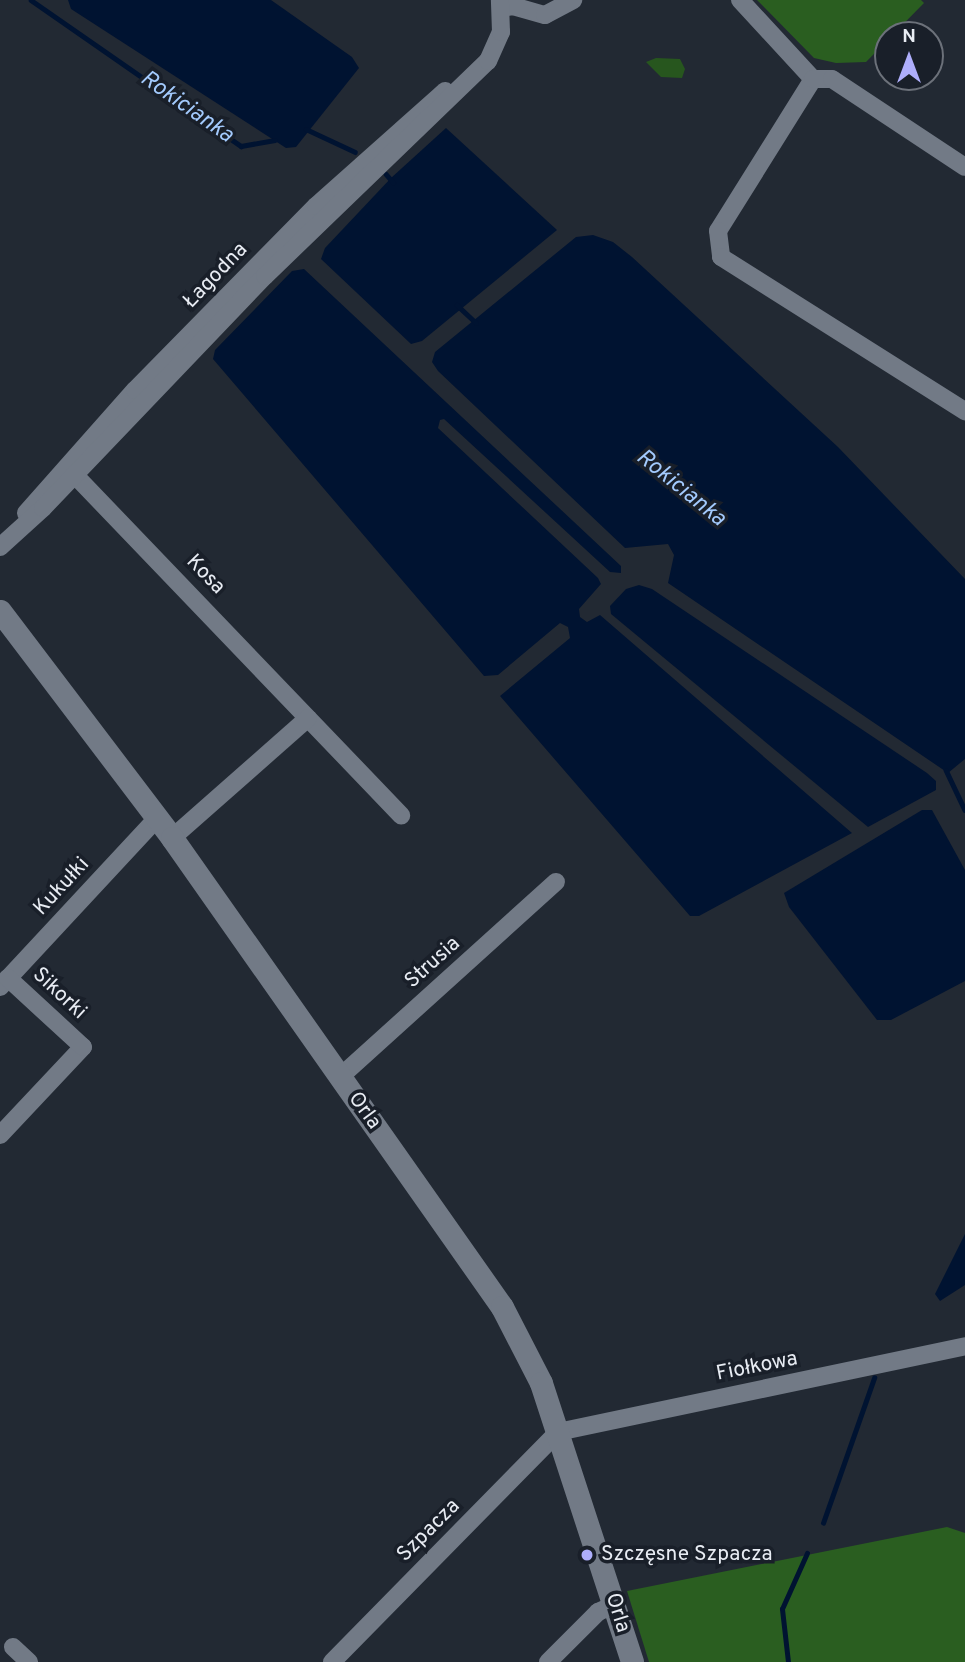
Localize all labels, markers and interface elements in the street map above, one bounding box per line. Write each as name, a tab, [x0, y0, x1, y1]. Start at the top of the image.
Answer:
north arrow	[874, 21, 944, 91]
text: N	[902, 25, 916, 49]
water label: Rokicianka	[134, 66, 238, 150]
street label: Łagodna	[179, 238, 253, 314]
water label: Rokicianka	[630, 444, 730, 534]
street label: Kosa	[180, 550, 230, 600]
street label: Kukułki	[29, 853, 95, 921]
street label: Strusia	[400, 932, 466, 994]
street label: Sikorki	[27, 963, 91, 1025]
street label: Orla	[342, 1087, 386, 1135]
street label: Fiołkowa	[714, 1347, 800, 1387]
street label: Szpacza	[392, 1494, 466, 1568]
place label: Szczęsne Szpacza	[601, 1542, 773, 1568]
marker: Szczęsne Szpacza	[579, 1547, 595, 1563]
street label: Orla	[599, 1590, 635, 1636]

